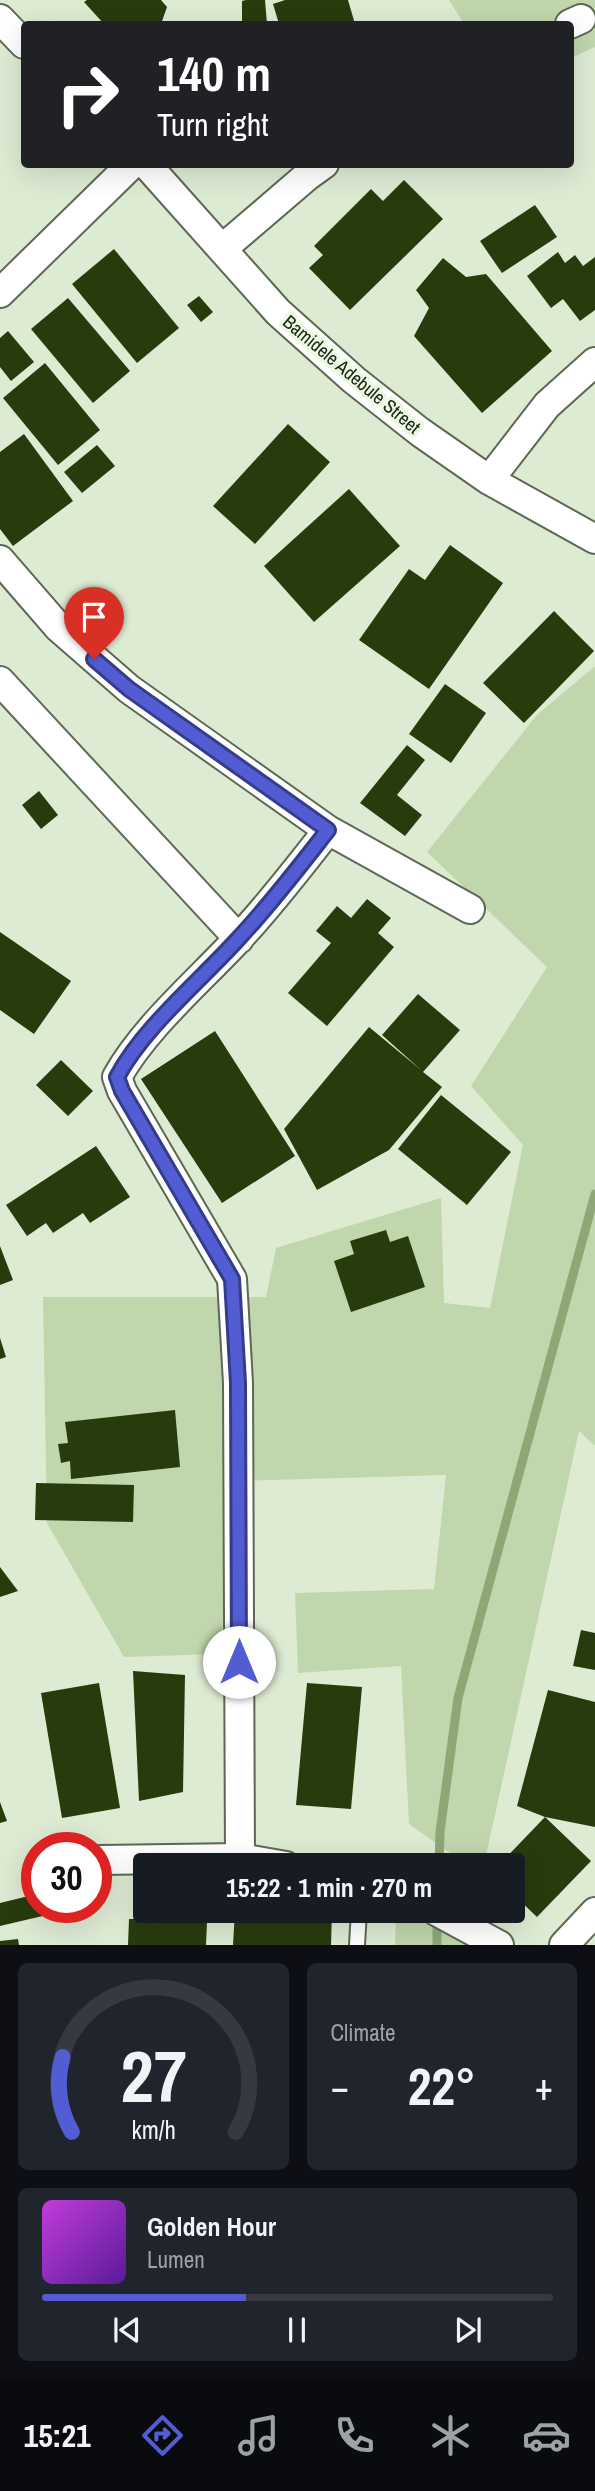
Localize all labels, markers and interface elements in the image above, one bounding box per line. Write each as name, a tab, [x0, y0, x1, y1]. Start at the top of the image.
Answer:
text: 140 m	[157, 40, 271, 106]
icon: right	[42, 49, 133, 140]
text: Turn right	[157, 103, 269, 146]
street label: Bamidele Adebule Street	[278, 309, 427, 440]
pin	[64, 587, 124, 659]
icon: arrive	[75, 598, 113, 636]
position arrow	[202, 1625, 276, 1699]
speed limit sign: 30	[21, 1832, 112, 1923]
text: 15:22 · 1 min · 270 m	[226, 1870, 432, 1905]
text: Climate	[331, 2017, 395, 2048]
text: 27	[120, 2028, 186, 2126]
text: 22°	[408, 2051, 476, 2121]
text: −	[331, 2061, 349, 2112]
text: +	[535, 2061, 553, 2112]
text: km/h	[131, 2113, 175, 2147]
text: Golden Hour	[147, 2209, 276, 2244]
text: Lumen	[147, 2244, 205, 2275]
icon: previous	[108, 2311, 146, 2349]
icon: pause	[278, 2311, 316, 2349]
icon: next	[449, 2311, 487, 2349]
icon: directions	[138, 2411, 187, 2460]
icon: music	[234, 2411, 283, 2460]
icon: phone	[330, 2411, 379, 2460]
icon: climate	[426, 2411, 475, 2460]
icon: car	[522, 2411, 571, 2460]
text: 15:21	[24, 2414, 91, 2457]

